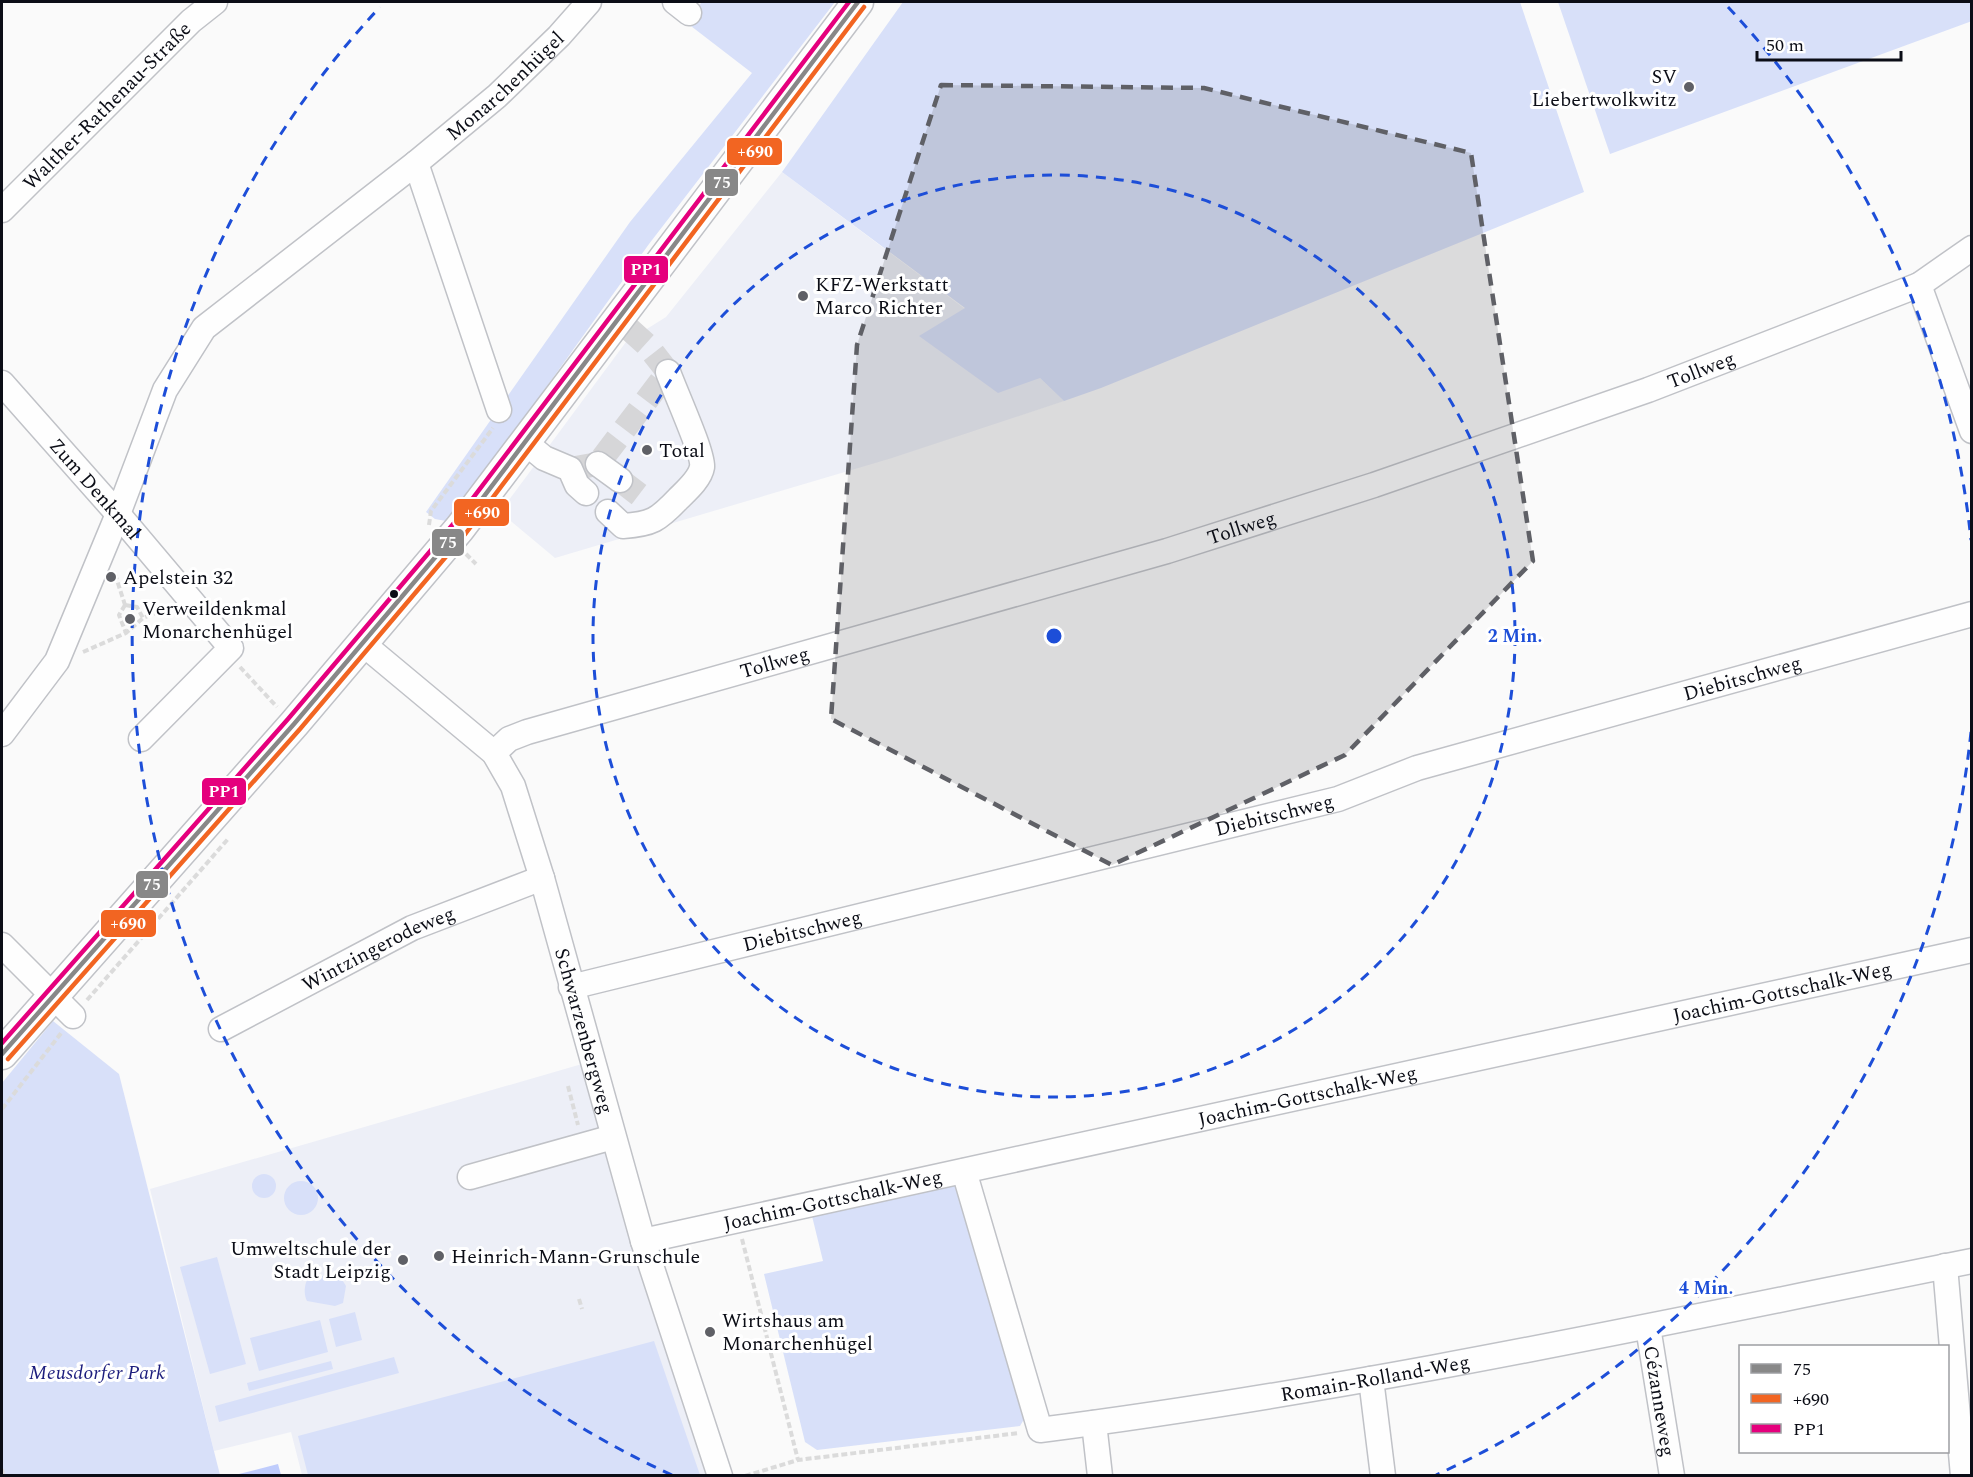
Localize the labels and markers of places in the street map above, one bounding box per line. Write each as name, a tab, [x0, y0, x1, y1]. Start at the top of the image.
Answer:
place label: SV Liebertwolkwitz	[1531, 62, 1677, 115]
marker: SV Liebertwolkwitz	[1682, 80, 1696, 94]
place label: KFZ-Werkstatt Marco Richter	[815, 270, 949, 323]
marker: KFZ-Werkstatt Marco Richter	[796, 289, 810, 303]
place label: Total	[659, 436, 705, 466]
marker: Total	[640, 443, 654, 457]
place label: Apelstein 32	[123, 563, 233, 593]
marker: Apelstein 32	[104, 570, 118, 584]
unlabelled marker	[388, 588, 400, 600]
place label: Verweildenkmal Monarchenhügel	[142, 594, 293, 647]
marker: Verweildenkmal Monarchenhügel	[123, 612, 137, 626]
centre of rings	[1044, 626, 1064, 646]
place label: Umweltschule der Stadt Leipzig	[230, 1234, 391, 1287]
place label: Heinrich-Mann-Grunschule	[451, 1242, 700, 1272]
marker: Heinrich-Mann-Grunschule	[432, 1249, 446, 1263]
marker: Umweltschule der Stadt Leipzig	[396, 1253, 410, 1267]
place label: Wirtshaus am Monarchenhügel	[722, 1306, 873, 1359]
marker: Wirtshaus am Monarchenhügel	[703, 1325, 717, 1339]

